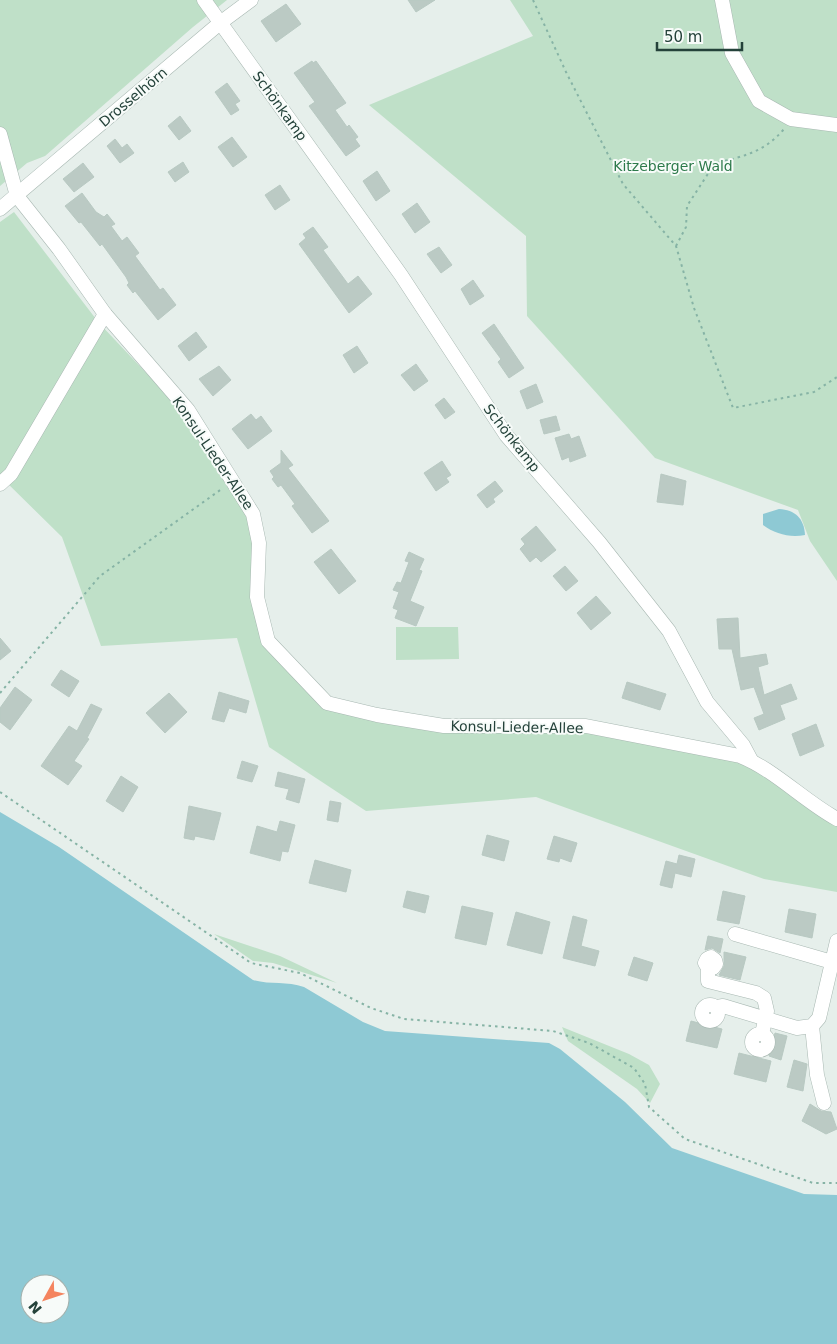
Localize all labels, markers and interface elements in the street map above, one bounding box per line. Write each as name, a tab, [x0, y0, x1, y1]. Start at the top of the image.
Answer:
scale bar	[657, 20, 742, 52]
text: 50 m	[664, 28, 702, 46]
street label: Drosselhörn	[96, 64, 170, 130]
street label: Schönkamp	[249, 68, 311, 144]
park label: Kitzeberger Wald	[613, 158, 733, 174]
street label: Konsul-Lieder-Allee	[169, 393, 257, 513]
street label: Schönkamp	[480, 401, 544, 475]
street label: Konsul-Lieder-Allee	[450, 718, 584, 736]
north arrow	[20, 1274, 70, 1324]
text: N	[25, 1298, 45, 1317]

